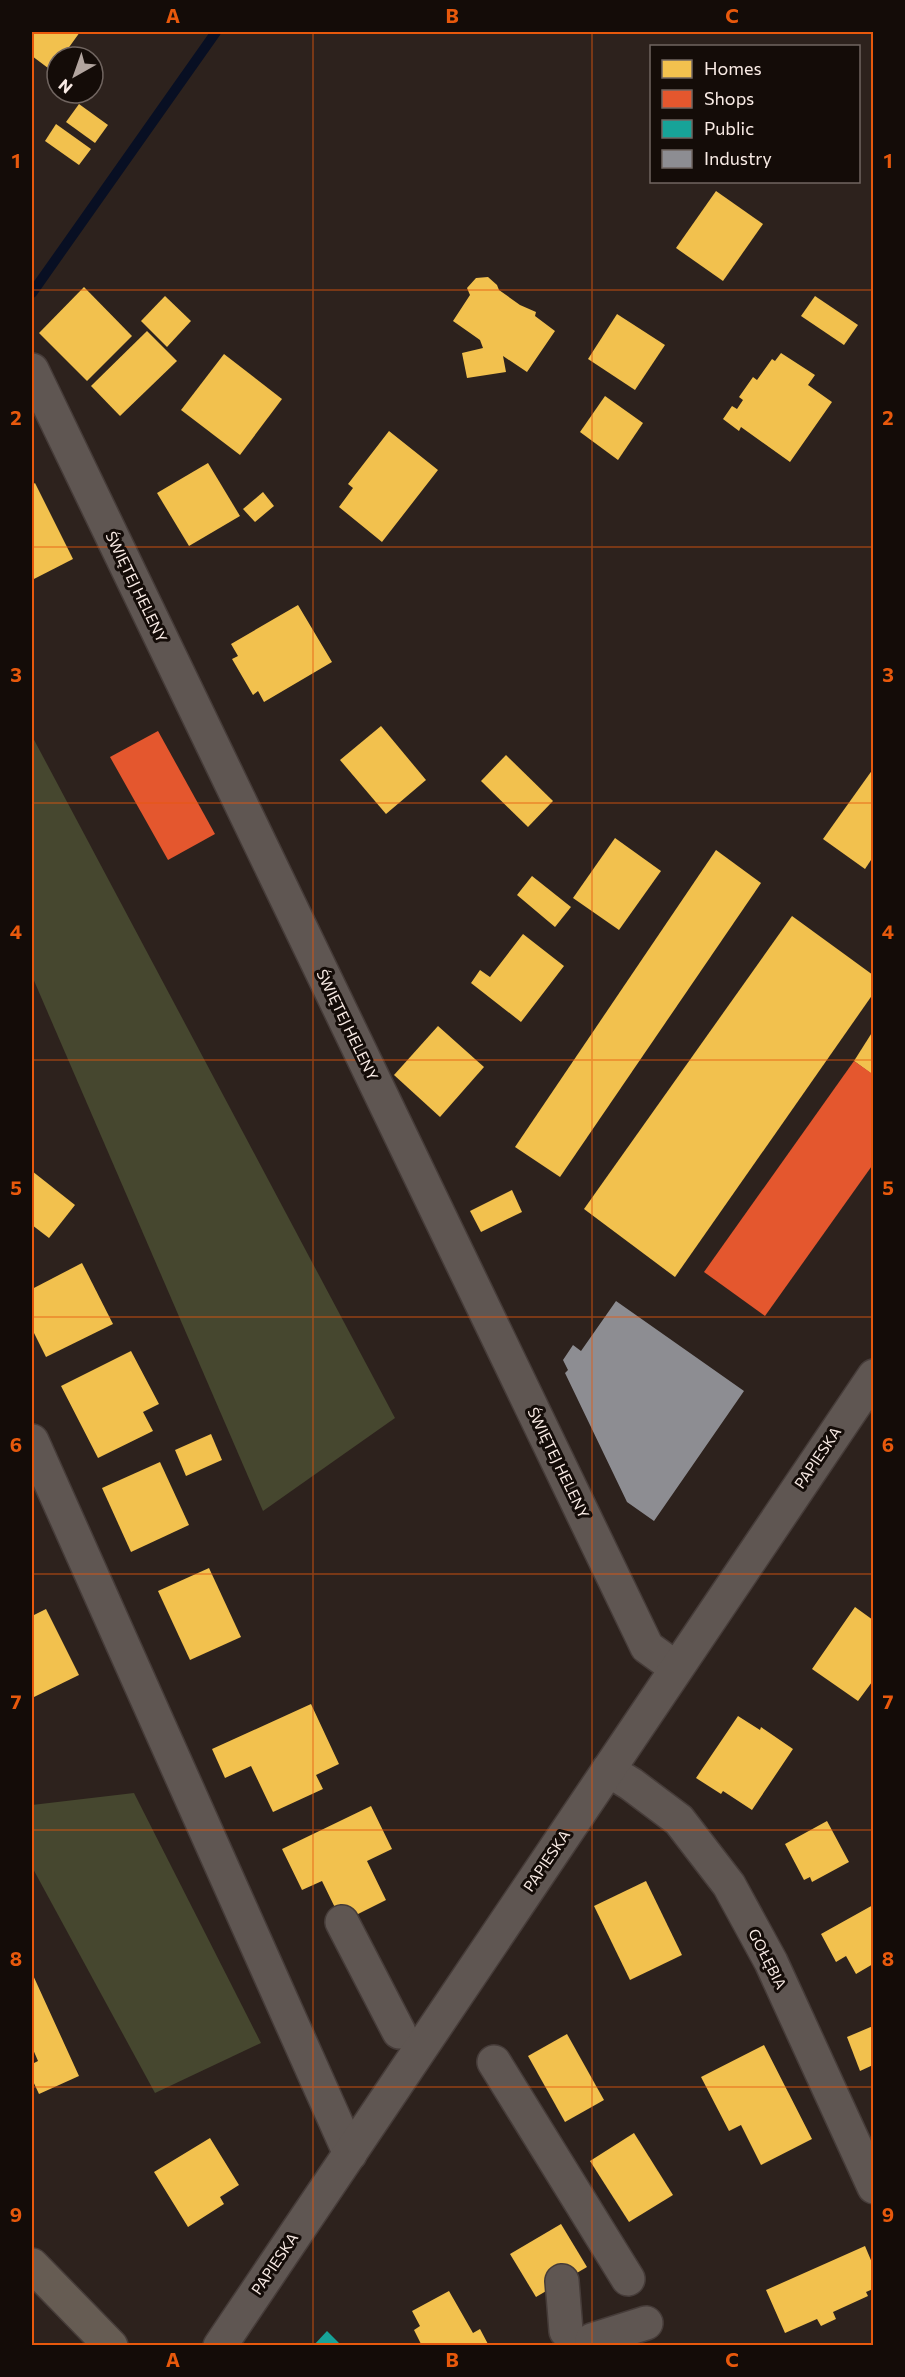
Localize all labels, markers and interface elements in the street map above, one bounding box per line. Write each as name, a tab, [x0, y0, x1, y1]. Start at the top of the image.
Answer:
text: A	[166, 3, 180, 27]
text: B	[445, 3, 459, 27]
text: C	[725, 3, 739, 27]
north arrow	[45, 45, 105, 105]
legend	[650, 45, 860, 183]
text: Homes	[704, 57, 762, 79]
text: N	[54, 76, 76, 98]
text: Shops	[704, 87, 754, 109]
text: Public	[704, 117, 754, 139]
text: Industry	[704, 147, 772, 169]
text: 1	[11, 148, 21, 172]
text: 1	[883, 148, 893, 172]
text: 2	[10, 405, 22, 429]
text: 2	[882, 405, 894, 429]
street label: ŚWIĘTEJ HELENY	[102, 528, 173, 645]
text: 3	[10, 662, 22, 686]
text: 3	[882, 662, 894, 686]
text: 4	[10, 919, 22, 943]
text: 4	[882, 919, 894, 943]
street label: ŚWIĘTEJ HELENY	[313, 966, 384, 1083]
text: 5	[10, 1175, 22, 1199]
text: 5	[882, 1175, 894, 1199]
street label: ŚWIĘTEJ HELENY	[524, 1404, 595, 1521]
street label: PAPIESKA	[790, 1423, 844, 1492]
text: 6	[10, 1432, 22, 1456]
text: 6	[882, 1432, 894, 1456]
text: 7	[11, 1689, 22, 1713]
text: 7	[883, 1689, 894, 1713]
street label: PAPIESKA	[519, 1826, 573, 1895]
street label: GOŁĘBIA	[745, 1925, 791, 1992]
text: 8	[10, 1946, 22, 1970]
text: 8	[882, 1946, 894, 1970]
text: 9	[10, 2202, 22, 2226]
text: 9	[882, 2202, 894, 2226]
street label: PAPIESKA	[247, 2229, 301, 2298]
text: A	[166, 2347, 180, 2371]
text: B	[445, 2347, 459, 2371]
text: C	[725, 2347, 739, 2371]

